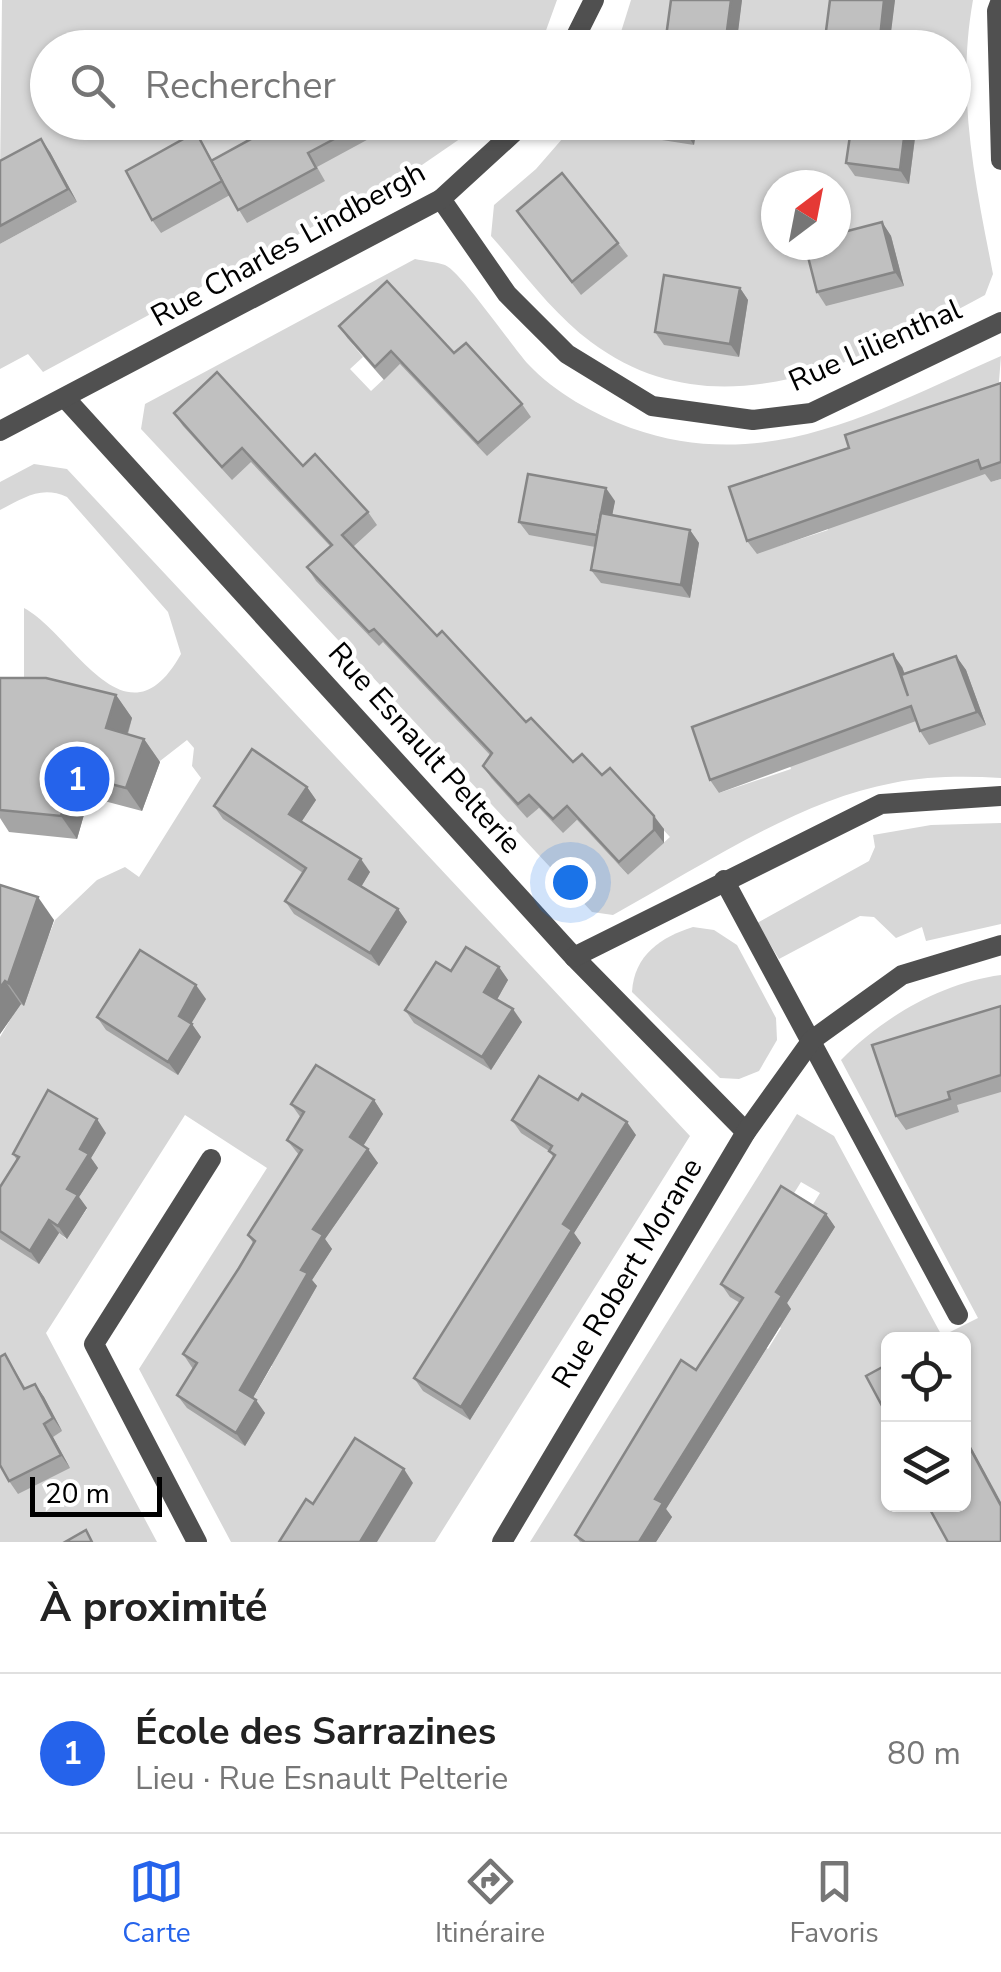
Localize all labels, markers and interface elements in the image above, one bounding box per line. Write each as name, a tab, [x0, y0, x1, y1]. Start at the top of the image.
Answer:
search box	[30, 30, 971, 140]
icon: search	[65, 58, 120, 113]
text: Rechercher	[145, 60, 336, 111]
street label: Rue Charles Lindbergh	[144, 152, 433, 337]
north arrow	[761, 170, 851, 260]
street label: Rue Lilienthal	[782, 289, 968, 402]
street label: Rue Esnault Pelterie	[318, 634, 531, 863]
pin: 1	[44, 742, 110, 816]
your location	[545, 857, 596, 908]
street label: Rue Robert Morane	[542, 1150, 712, 1396]
map controls	[881, 1332, 971, 1512]
button: locate	[881, 1332, 971, 1422]
button: layers	[881, 1422, 971, 1512]
scale bar	[30, 1472, 162, 1516]
text: 20 m	[45, 1475, 110, 1513]
text: À proximité	[40, 1579, 267, 1636]
text: École des Sarrazines	[135, 1706, 496, 1757]
text: 1	[63, 1732, 82, 1775]
text: 80 m	[887, 1732, 961, 1775]
text: Lieu · Rue Esnault Pelterie	[135, 1757, 508, 1800]
tab: Carte	[122, 1854, 191, 1952]
tab: Itinéraire	[435, 1854, 545, 1952]
tab: Favoris	[790, 1854, 879, 1952]

